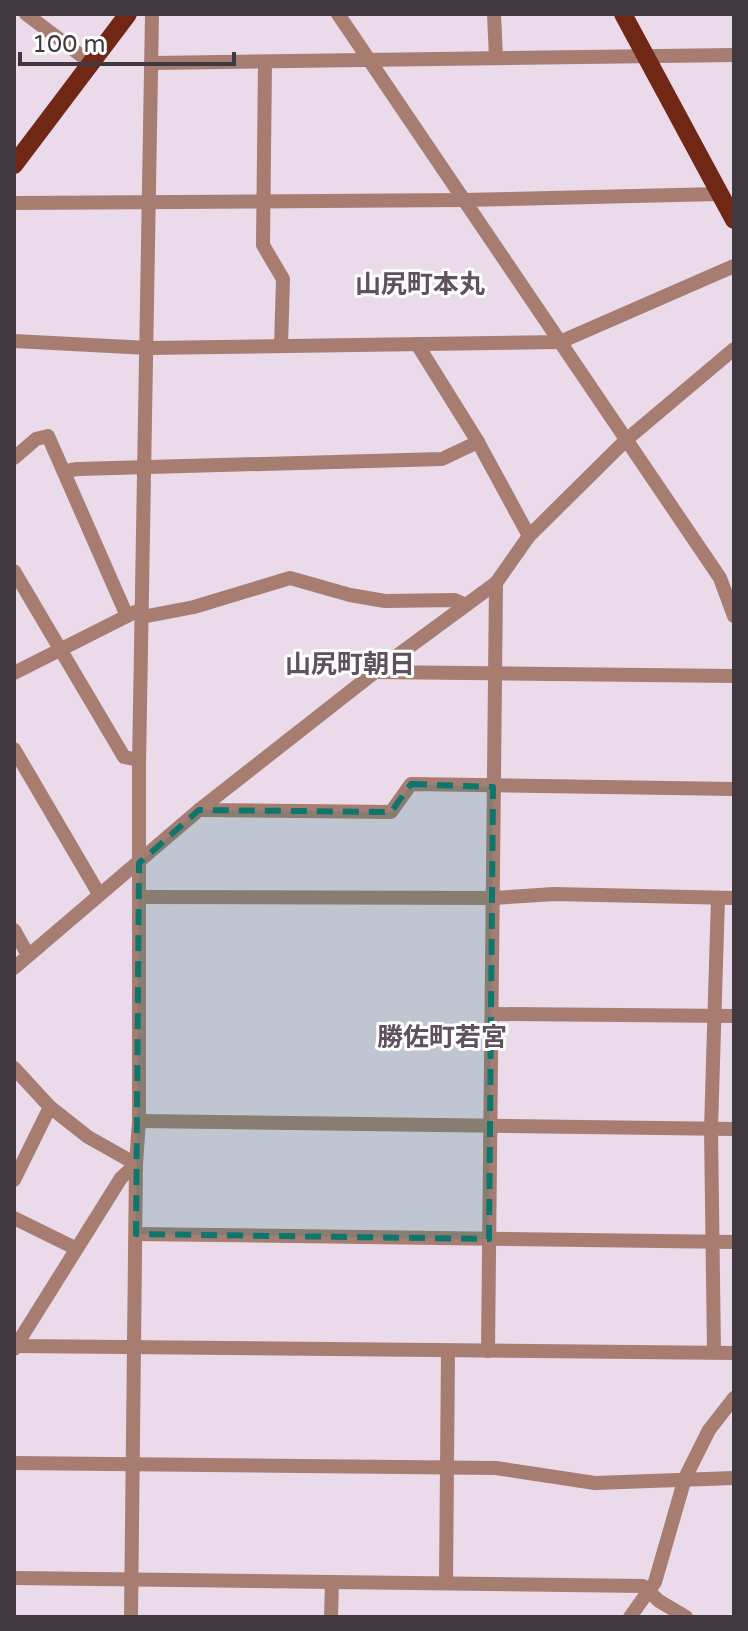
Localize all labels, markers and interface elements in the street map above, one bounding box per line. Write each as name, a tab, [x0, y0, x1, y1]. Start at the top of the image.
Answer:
scale bar	[20, 16, 234, 66]
text: 100 m	[32, 30, 106, 59]
district label: 山尻町本丸	[355, 269, 485, 300]
district label: 山尻町朝日	[285, 649, 415, 680]
district label: 勝佐町若宮	[377, 1022, 507, 1053]

